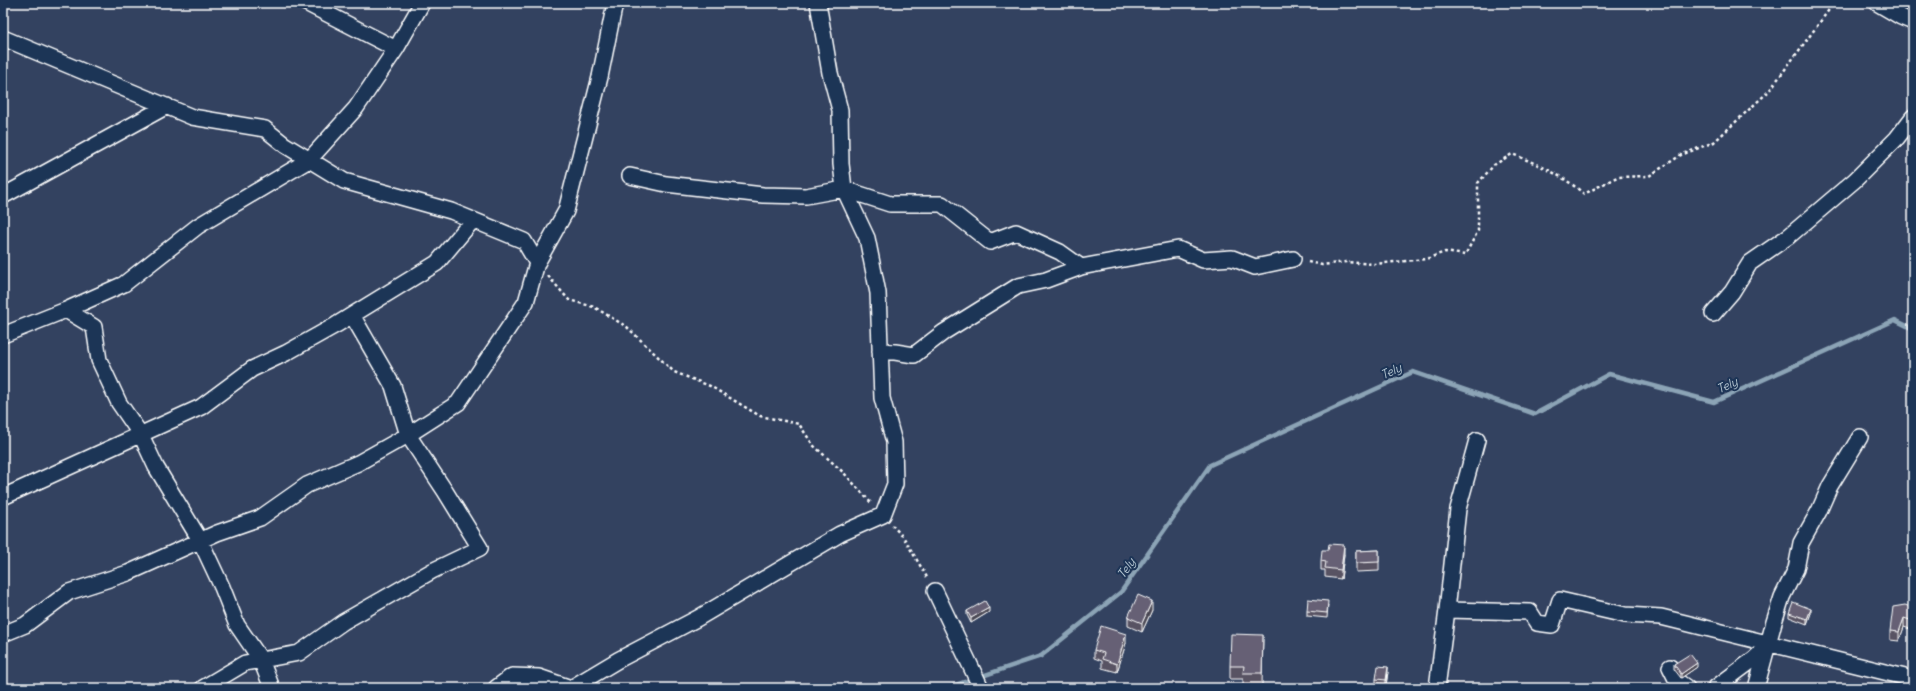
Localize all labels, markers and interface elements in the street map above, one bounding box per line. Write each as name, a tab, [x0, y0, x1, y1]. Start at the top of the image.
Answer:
water label: Tely	[1378, 359, 1405, 382]
water label: Tely	[1714, 373, 1741, 396]
water label: Tely	[1114, 554, 1139, 581]

